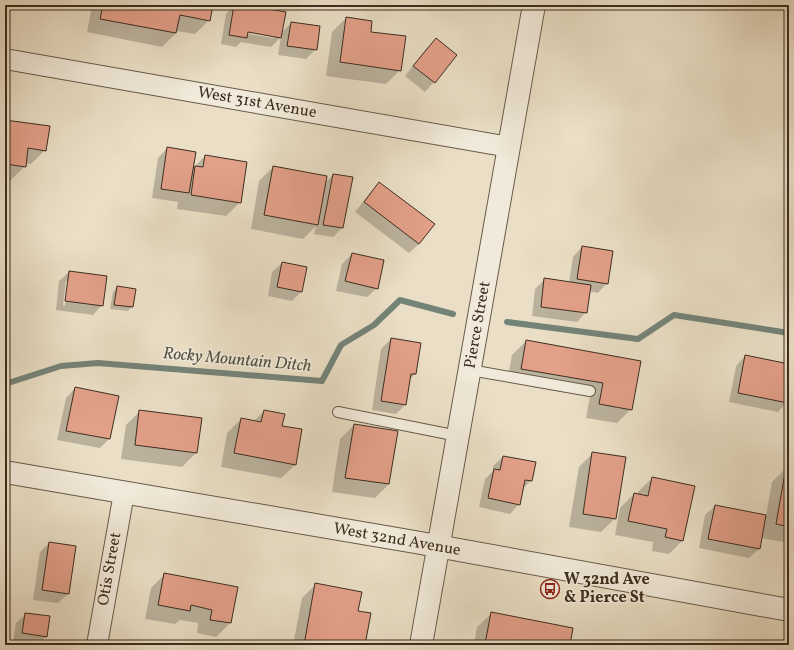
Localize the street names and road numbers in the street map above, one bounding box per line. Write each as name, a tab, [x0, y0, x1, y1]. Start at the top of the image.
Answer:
street label: West 31st Avenue	[196, 82, 318, 124]
street label: Pierce Street	[460, 279, 497, 370]
street label: West 32nd Avenue	[332, 518, 462, 562]
street label: Otis Street	[93, 530, 127, 607]

